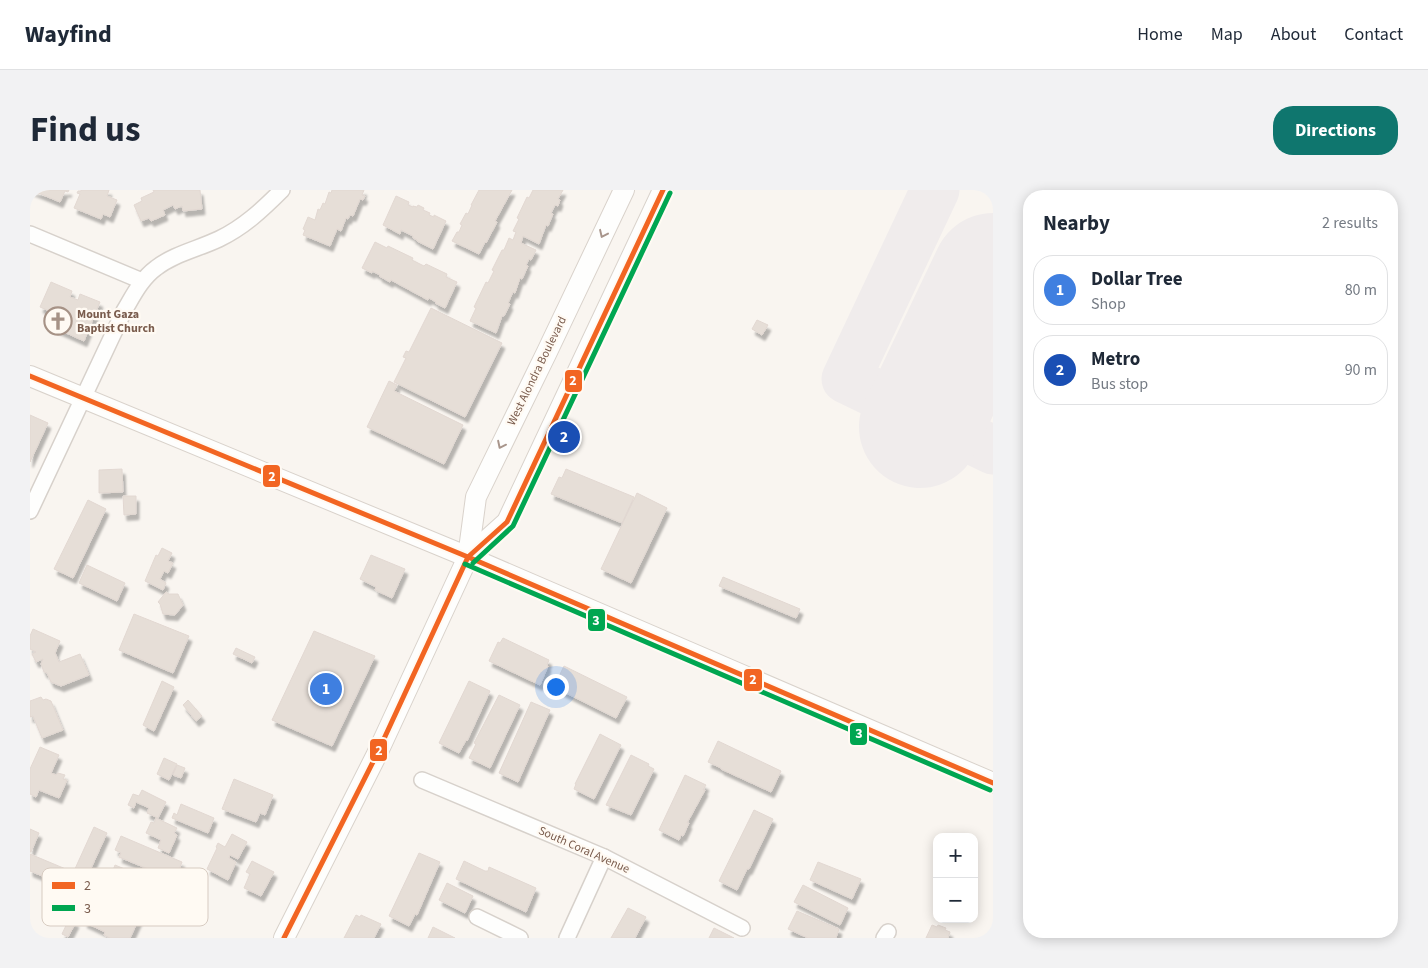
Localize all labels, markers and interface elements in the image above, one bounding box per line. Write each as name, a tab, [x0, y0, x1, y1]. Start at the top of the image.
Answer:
text: Wayfind	[25, 17, 112, 52]
text: Home	[1137, 22, 1183, 47]
text: Map	[1211, 22, 1243, 47]
text: About	[1271, 22, 1316, 47]
text: Contact	[1344, 22, 1403, 47]
text: Find us	[30, 105, 140, 155]
button: Directions	[1273, 106, 1398, 155]
text: Nearby	[1043, 208, 1110, 238]
text: 2 results	[1322, 212, 1378, 234]
one-way arrow	[599, 229, 609, 238]
text: Dollar Tree	[1091, 266, 1183, 293]
text: 1	[1056, 279, 1064, 301]
text: 80 m	[1345, 279, 1377, 301]
text: Shop	[1091, 293, 1126, 315]
church icon: Mount Gaza Baptist Church	[43, 306, 73, 336]
place label: Mount Gaza Baptist Church	[77, 306, 155, 337]
street label: West Alondra Boulevard	[503, 314, 571, 428]
text: Metro	[1091, 346, 1140, 373]
text: 2	[1056, 359, 1064, 381]
text: 90 m	[1345, 359, 1377, 381]
line badge: 2	[564, 369, 583, 393]
text: 2	[569, 371, 577, 391]
text: Bus stop	[1091, 373, 1148, 395]
pin: 2	[548, 418, 580, 456]
one-way arrow	[497, 440, 507, 449]
line badge: 2	[262, 464, 281, 488]
text: 2	[268, 467, 276, 487]
line badge: 3	[587, 608, 606, 632]
text: 3	[592, 611, 600, 631]
line badge: 2	[743, 668, 763, 692]
pin: 1	[310, 670, 342, 708]
text: 2	[749, 670, 757, 690]
your location	[543, 674, 569, 700]
line badge: 3	[849, 722, 868, 746]
text: 3	[855, 724, 863, 744]
line badge: 2	[369, 738, 388, 762]
text: 2	[375, 741, 383, 761]
street label: South Coral Avenue	[536, 822, 632, 878]
map controls	[933, 833, 978, 923]
button: +	[933, 833, 978, 878]
legend	[42, 868, 208, 926]
text: 2	[84, 876, 91, 896]
button: −	[933, 878, 978, 923]
text: 3	[84, 899, 91, 919]

